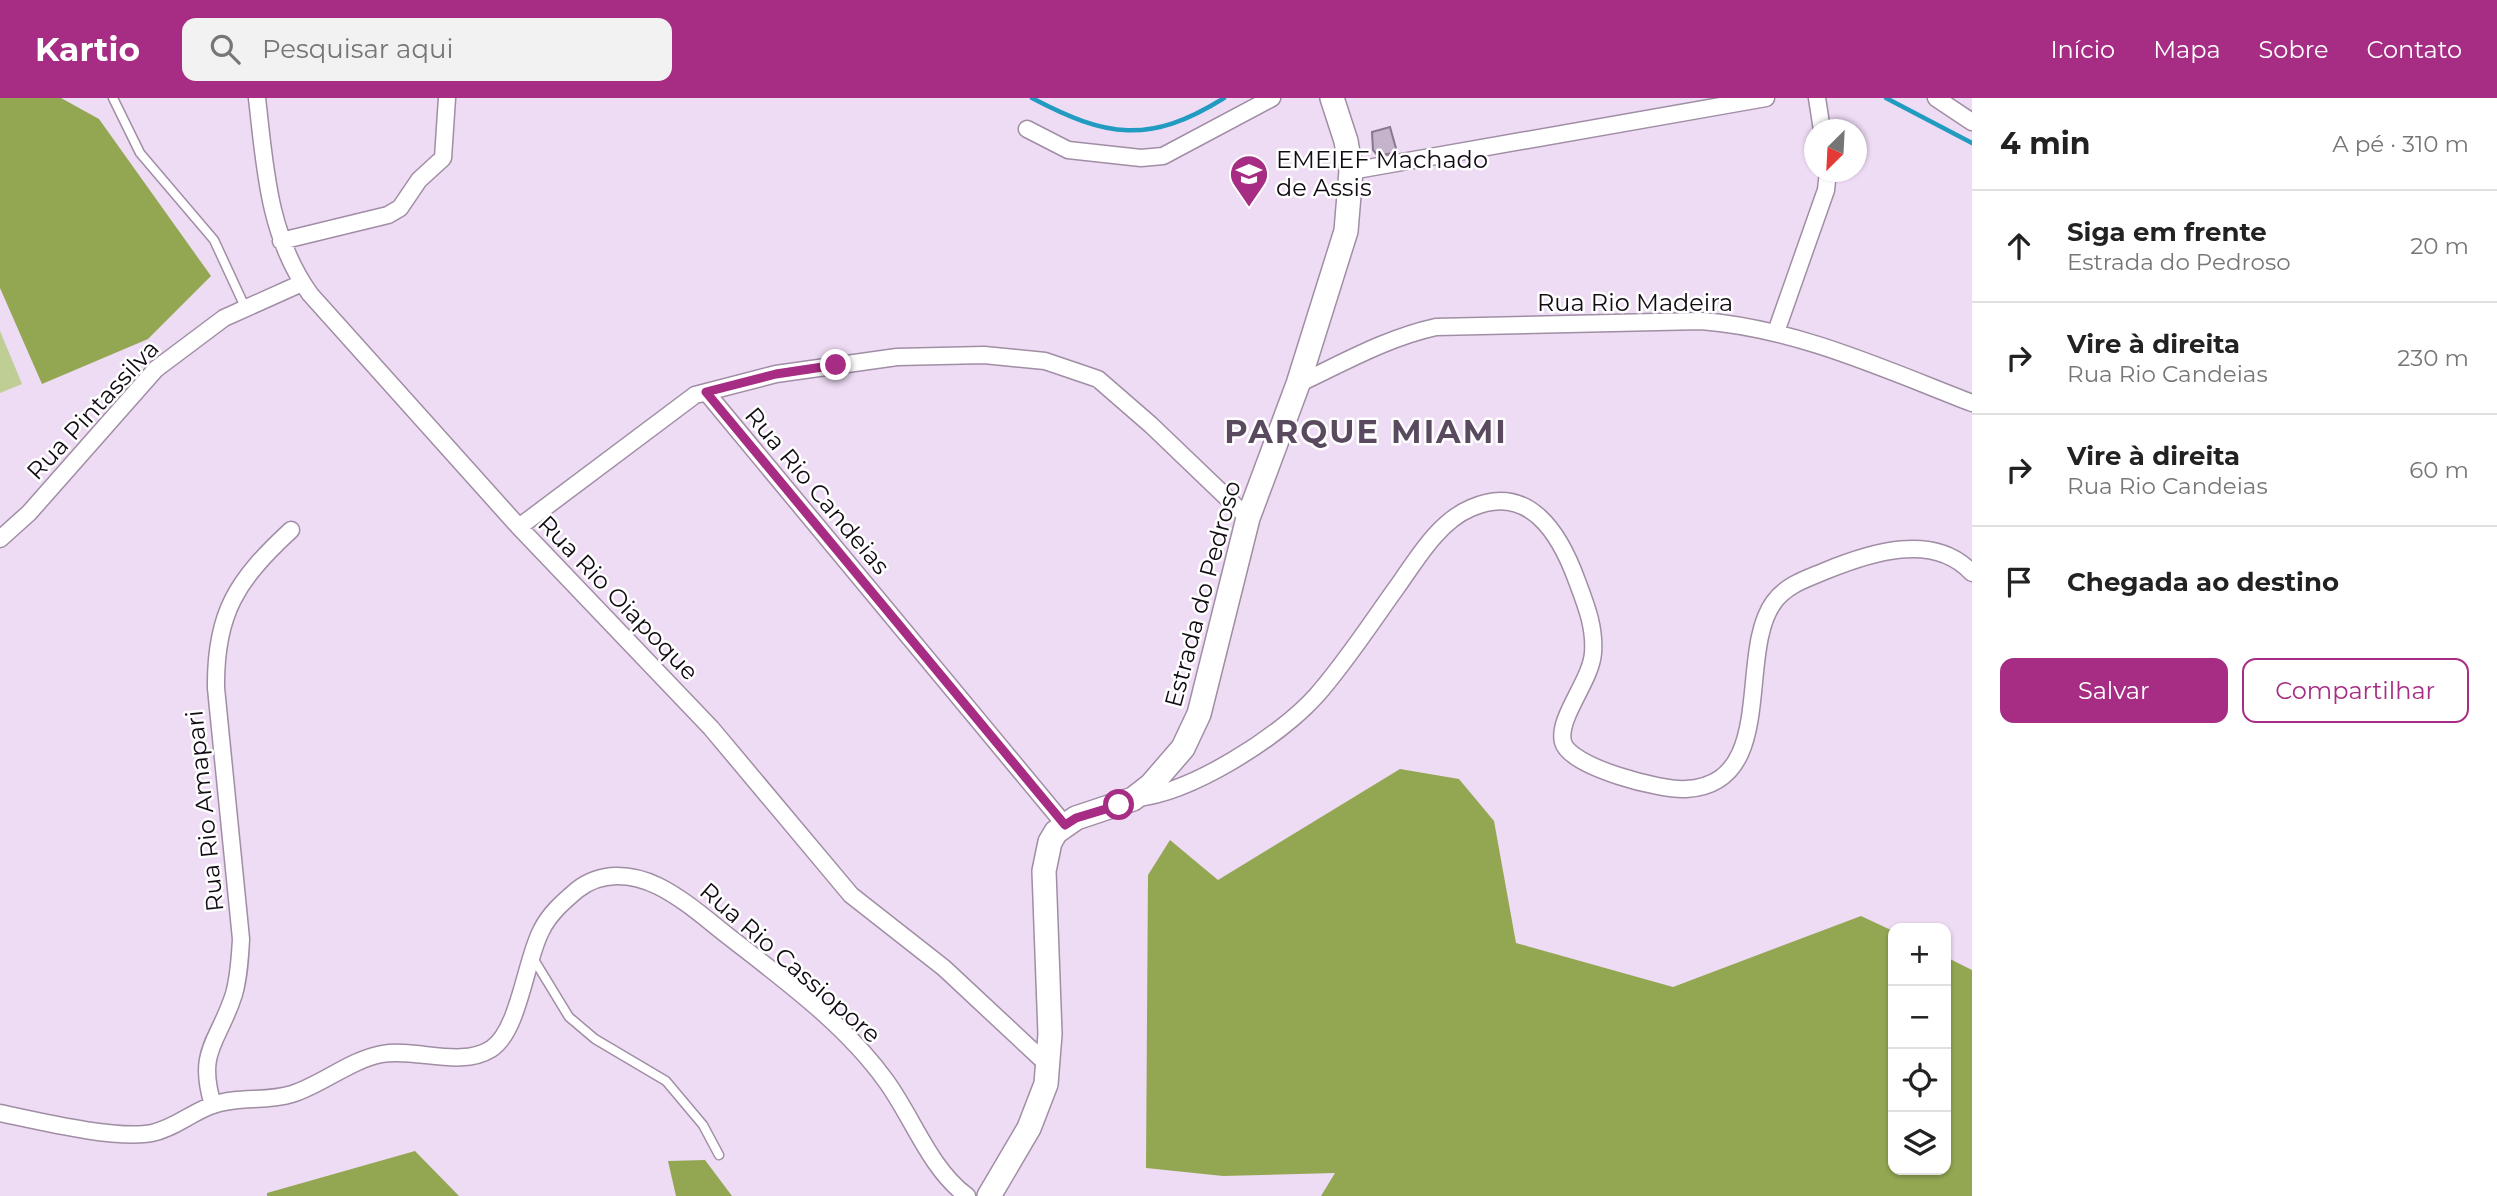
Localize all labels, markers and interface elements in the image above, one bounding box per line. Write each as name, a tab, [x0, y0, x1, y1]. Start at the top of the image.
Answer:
search box	[182, 18, 672, 81]
text: Kartio	[35, 29, 140, 69]
icon: search	[206, 30, 244, 68]
text: Pesquisar aqui	[262, 33, 454, 65]
text: Início	[2050, 35, 2115, 64]
text: Mapa	[2153, 35, 2221, 64]
text: Sobre	[2259, 35, 2328, 64]
text: Contato	[2366, 35, 2462, 64]
north arrow	[1804, 119, 1867, 182]
text: 4 min	[2000, 125, 2090, 162]
text: A pé · 310 m	[2332, 130, 2469, 158]
place label: EMEIEF Machado de Assis	[1276, 145, 1488, 202]
school or university icon: EMEIEF Machado de Assis	[1228, 153, 1270, 208]
text: Siga em frente	[2067, 216, 2267, 248]
icon: ahead	[2000, 227, 2038, 265]
text: 20 m	[2410, 232, 2469, 260]
text: Estrada do Pedroso	[2067, 248, 2291, 276]
street label: Rua Rio Madeira	[1537, 288, 1733, 317]
text: Vire à direita	[2067, 328, 2240, 360]
street label: Rua Pintassilva	[21, 334, 165, 485]
icon: right	[2000, 339, 2038, 377]
text: 230 m	[2397, 344, 2469, 372]
route end	[820, 349, 851, 380]
text: Rua Rio Candeias	[2067, 360, 2268, 388]
street label: Rua Rio Candeias	[739, 401, 896, 580]
district label: PARQUE MIAMI	[1224, 412, 1508, 451]
text: Vire à direita	[2067, 440, 2240, 472]
icon: right	[2000, 451, 2038, 489]
text: 60 m	[2409, 456, 2469, 484]
text: Rua Rio Candeias	[2067, 472, 2268, 500]
street label: Estrada do Pedroso	[1158, 477, 1247, 710]
street label: Rua Rio Oiapoque	[532, 509, 705, 686]
icon: arrive	[2000, 563, 2038, 601]
text: Chegada ao destino	[2067, 566, 2339, 598]
button: Salvar	[2000, 658, 2228, 723]
button: Compartilhar	[2242, 658, 2469, 723]
street label: Rua Rio Amapari	[180, 709, 229, 913]
route start	[1103, 789, 1134, 820]
street label: Rua Rio Cassiopore	[694, 876, 887, 1049]
map controls	[1888, 923, 1951, 1175]
button: +	[1888, 923, 1951, 986]
button: −	[1888, 986, 1951, 1049]
button: locate	[1888, 1049, 1951, 1112]
button: layers	[1888, 1112, 1951, 1175]

